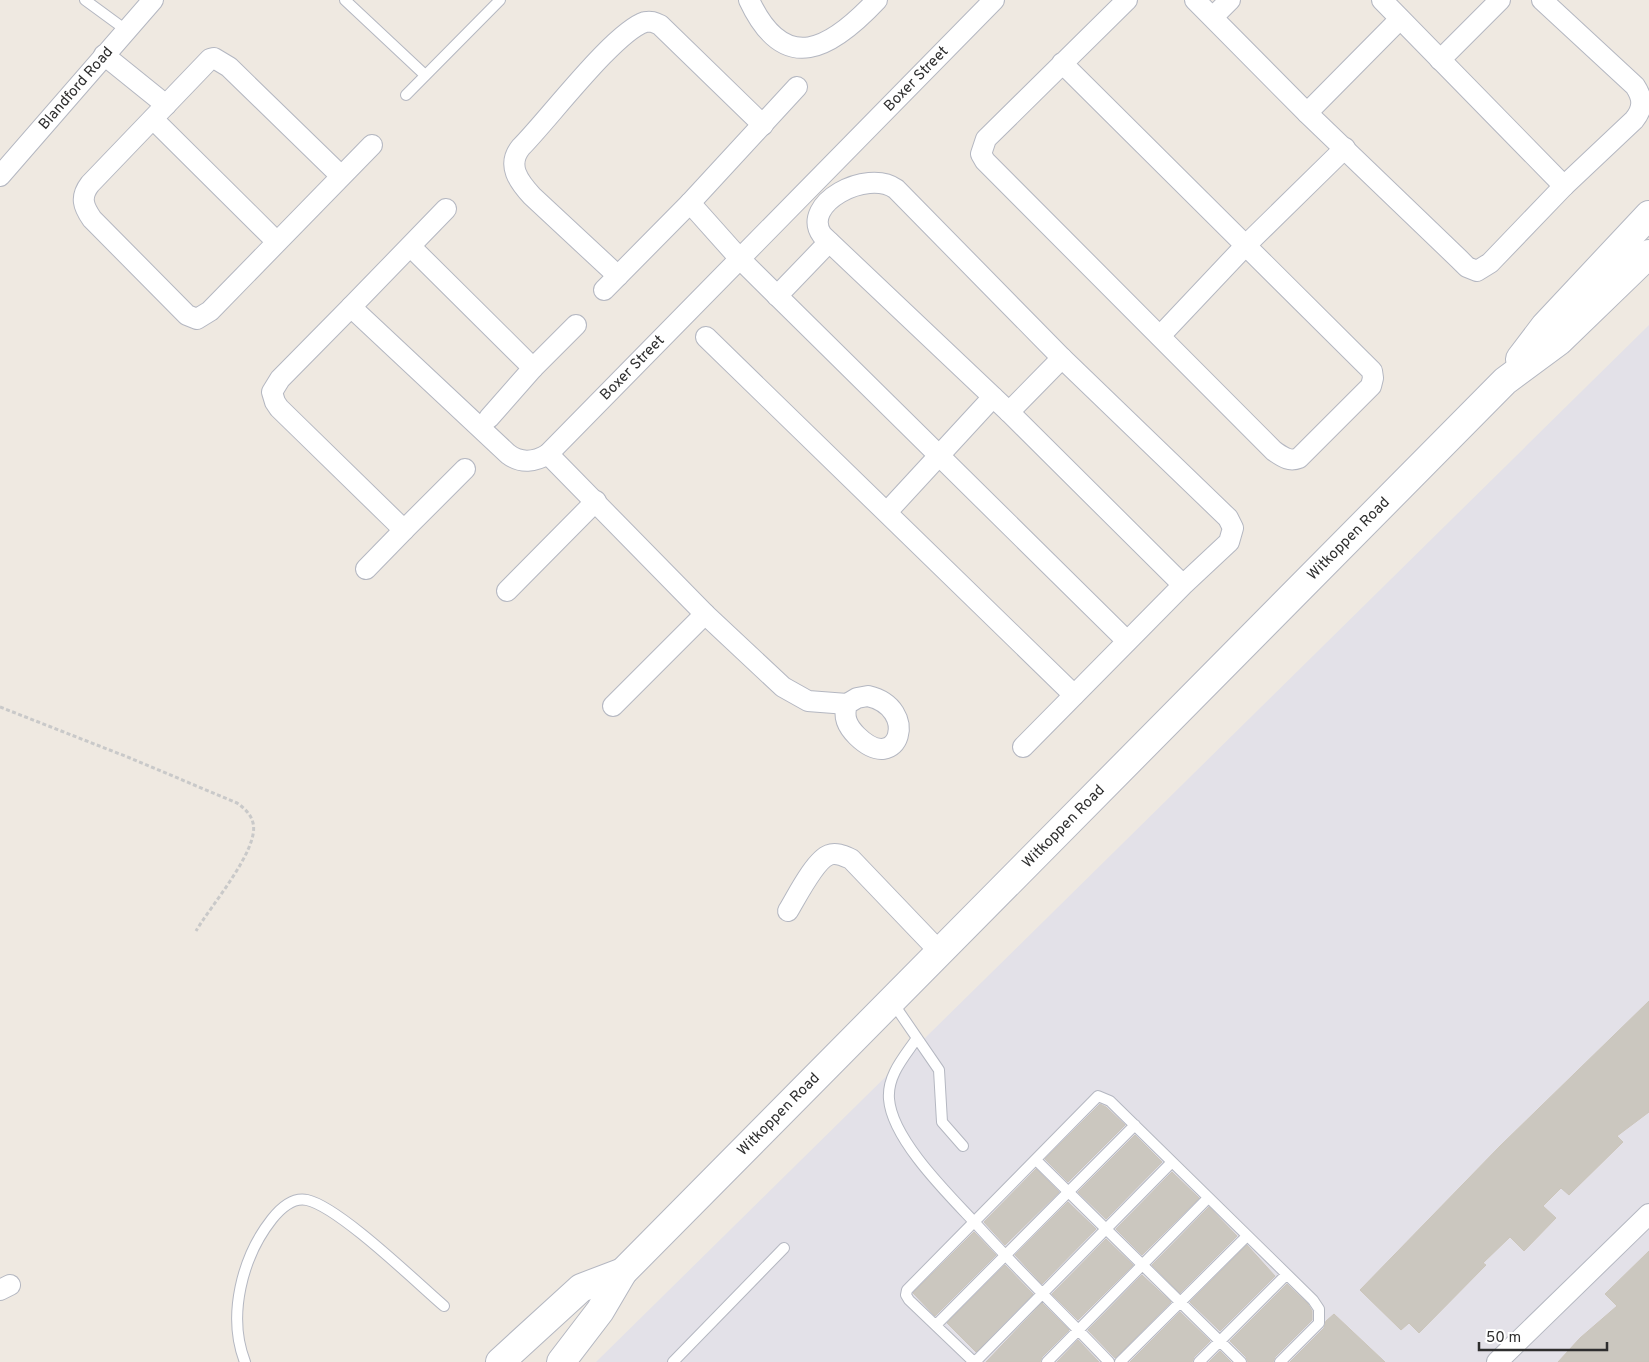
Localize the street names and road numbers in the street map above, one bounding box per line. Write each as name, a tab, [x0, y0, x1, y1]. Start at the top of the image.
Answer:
street label: Boxer Street	[880, 42, 953, 116]
street label: Blandford Road	[35, 43, 117, 134]
street label: Boxer Street	[596, 331, 669, 405]
street label: Witkoppen Road	[1303, 493, 1394, 585]
street label: Witkoppen Road	[1018, 781, 1109, 872]
street label: Witkoppen Road	[733, 1069, 824, 1160]

